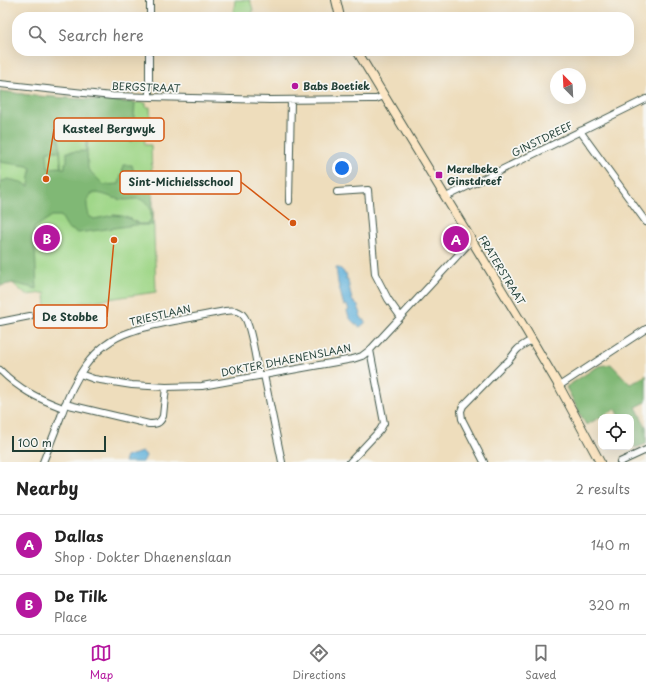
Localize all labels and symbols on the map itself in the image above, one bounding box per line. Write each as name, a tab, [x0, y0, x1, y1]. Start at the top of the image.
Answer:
north arrow	[550, 68, 586, 104]
street label: BERGSTRAAT	[111, 78, 181, 95]
place label: Babs Boetiek	[303, 78, 370, 93]
marker: Babs Boetiek	[290, 81, 300, 91]
street label: GINSTDREEF	[509, 117, 575, 160]
callout: Kasteel Bergwyk	[54, 118, 164, 141]
text: Kasteel Bergwyk	[62, 120, 156, 137]
your location	[332, 158, 352, 178]
place label: Merelbeke Ginstdreef	[447, 161, 503, 188]
marker: Merelbeke Ginstdreef	[434, 170, 444, 180]
callout: Sint-Michielsschool	[120, 171, 241, 194]
text: Sint-Michielsschool	[129, 173, 233, 190]
pin: B	[34, 223, 60, 253]
pin: A	[443, 224, 469, 254]
street label: FRATERSTRAAT	[476, 232, 529, 308]
street label: TRIESTLAAN	[128, 300, 192, 329]
callout: De Stobbe	[34, 305, 107, 328]
text: De Stobbe	[42, 308, 98, 325]
street label: DOKTER DHAENENSLAAN	[220, 340, 352, 379]
scale bar	[12, 434, 106, 453]

